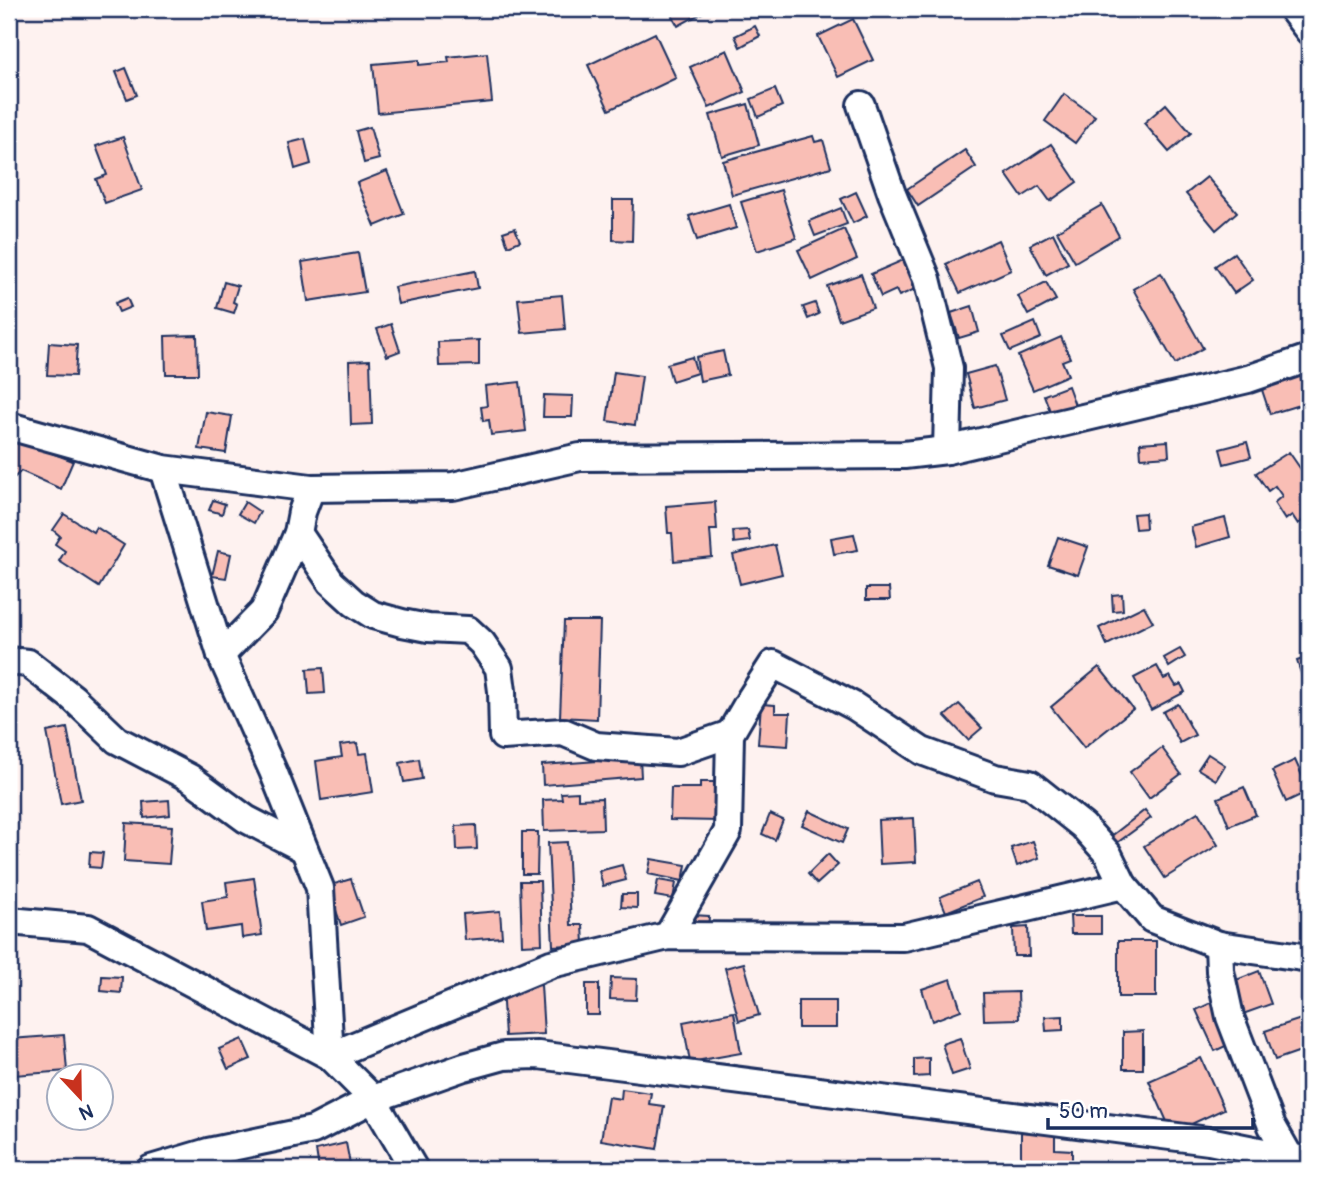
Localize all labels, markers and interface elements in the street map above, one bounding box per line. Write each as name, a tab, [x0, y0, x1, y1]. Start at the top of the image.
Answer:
north arrow	[46, 1062, 116, 1132]
scale bar	[1048, 1087, 1253, 1131]
text: N	[75, 1098, 96, 1125]
text: 50 m	[1059, 1098, 1108, 1125]

